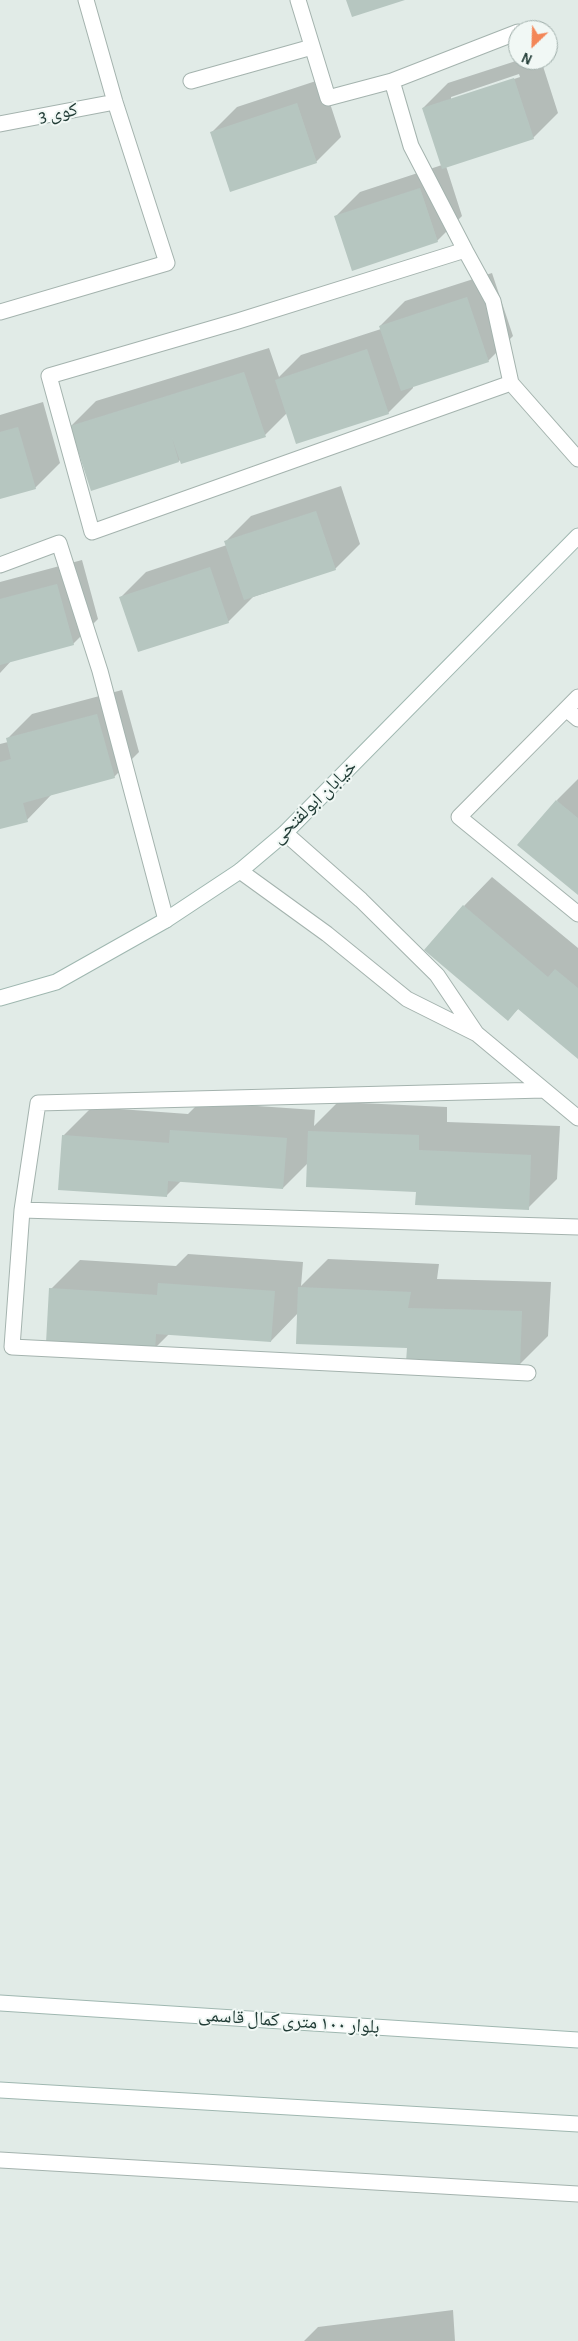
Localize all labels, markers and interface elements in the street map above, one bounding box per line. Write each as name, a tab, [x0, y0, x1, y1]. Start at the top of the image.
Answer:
north arrow	[508, 20, 558, 70]
text: N	[520, 49, 535, 66]
street label: کوی 3	[36, 98, 80, 128]
street label: خیابان ابولفتحی	[266, 755, 362, 849]
street label: بلوار ۱۰۰ متری کمال قاسمی	[198, 2003, 380, 2039]

